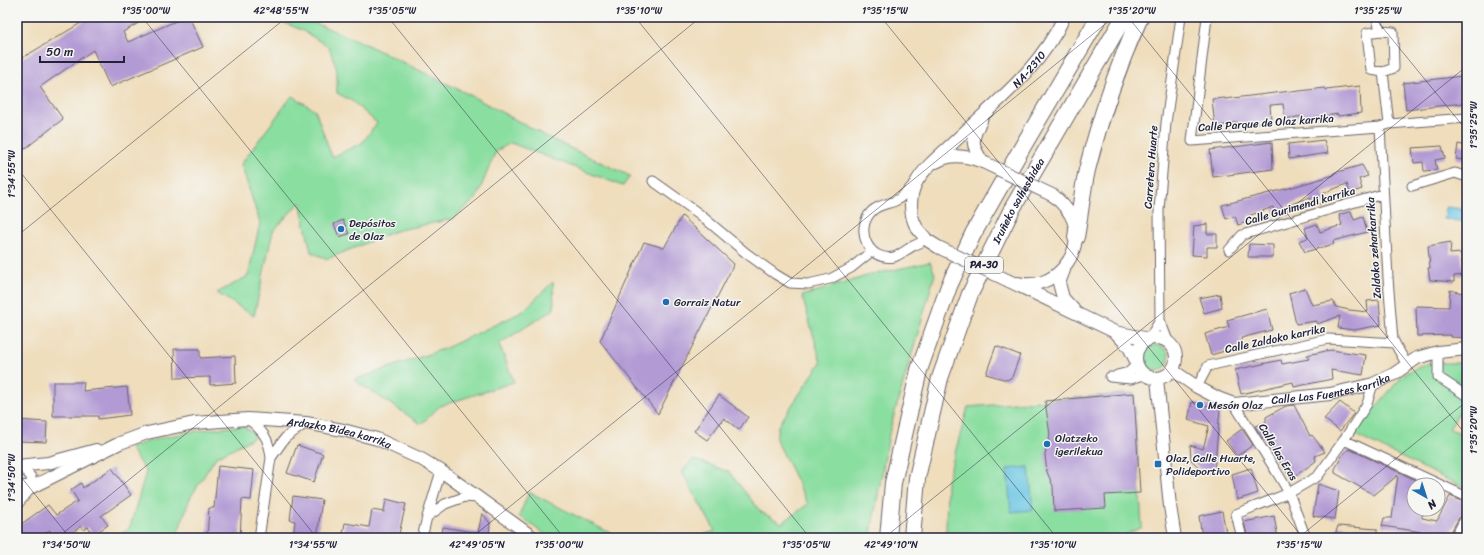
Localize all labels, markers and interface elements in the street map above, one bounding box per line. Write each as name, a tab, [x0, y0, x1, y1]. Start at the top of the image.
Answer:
text: 1°35'00"W	[122, 2, 170, 20]
text: 42°48'55"N	[253, 2, 309, 20]
text: 1°35'05"W	[368, 2, 416, 20]
text: 1°35'10"W	[616, 2, 662, 20]
text: 1°35'15"W	[862, 2, 908, 20]
text: 1°35'20"W	[1108, 2, 1156, 20]
text: 1°35'25"W	[1354, 2, 1402, 20]
scale bar	[40, 38, 124, 64]
text: 50 m	[46, 41, 73, 63]
street label: NA-2310	[1007, 47, 1051, 92]
text: 1°35'25"W	[1465, 101, 1483, 149]
street label: Calle Parque de Olaz karrika	[1197, 109, 1335, 137]
street label: Carretera Huarte	[1139, 124, 1163, 209]
text: 1°34'55"W	[3, 150, 21, 198]
street label: Iruñeko saihesbidea	[986, 154, 1050, 248]
street label: Calle Gurimendi karrika	[1243, 181, 1358, 231]
street label: Zaldoko zeharkarrika	[1361, 196, 1387, 299]
place label: Depósitos de Olaz	[349, 214, 397, 246]
marker: Depósitos de Olaz	[336, 224, 346, 234]
road number: PA-30	[965, 257, 1003, 273]
place label: Gorraiz Natur	[674, 293, 742, 312]
marker: Gorraiz Natur	[661, 297, 671, 307]
street label: Calle Zaldoko karrika	[1223, 319, 1327, 359]
street label: Calle Las Fuentes karrika	[1270, 368, 1394, 410]
place label: Mesón Olaz	[1208, 396, 1264, 415]
marker: Mesón Olaz	[1195, 400, 1205, 410]
text: 1°35'20"W	[1465, 406, 1483, 454]
street label: Ardazko Bidea karrika	[285, 412, 395, 454]
street label: Calle las Eras	[1253, 420, 1303, 485]
place label: Olatzeko igerilekua	[1055, 429, 1103, 461]
marker: Olatzeko igerilekua	[1042, 439, 1052, 449]
place label: Olaz, Calle Huarte, Polideportivo	[1166, 449, 1256, 481]
text: 1°34'50"W	[3, 454, 21, 502]
marker: Olaz, Calle Huarte, Polideportivo	[1153, 459, 1163, 469]
north arrow	[1406, 477, 1446, 517]
text: N	[1423, 494, 1442, 514]
text: 1°34'50"W	[42, 536, 90, 554]
text: 1°34'55"W	[289, 536, 337, 554]
text: 42°49'05"N	[449, 536, 505, 554]
text: 1°35'00"W	[535, 536, 583, 554]
text: 1°35'05"W	[782, 536, 830, 554]
text: 42°49'10"N	[864, 536, 918, 554]
text: 1°35'10"W	[1030, 536, 1076, 554]
text: 1°35'15"W	[1276, 536, 1322, 554]

